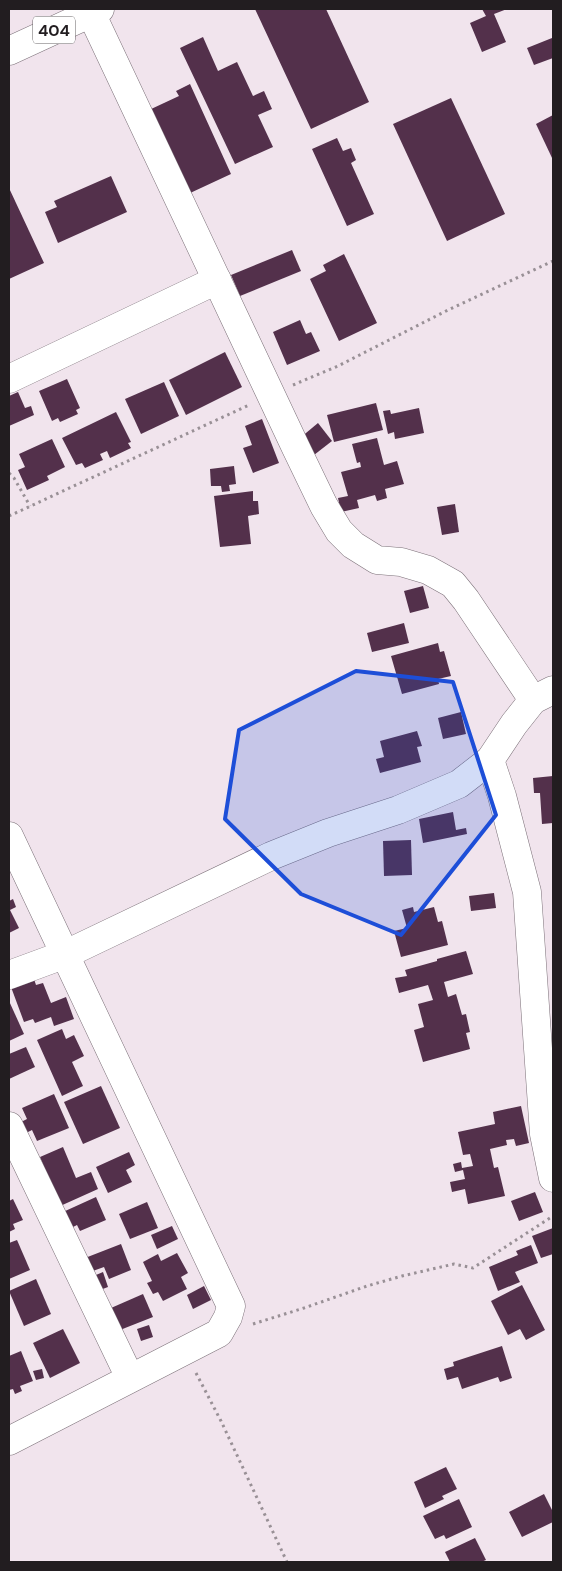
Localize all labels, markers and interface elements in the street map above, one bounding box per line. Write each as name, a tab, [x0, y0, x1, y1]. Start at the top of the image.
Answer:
road number: 404	[33, 16, 75, 44]

